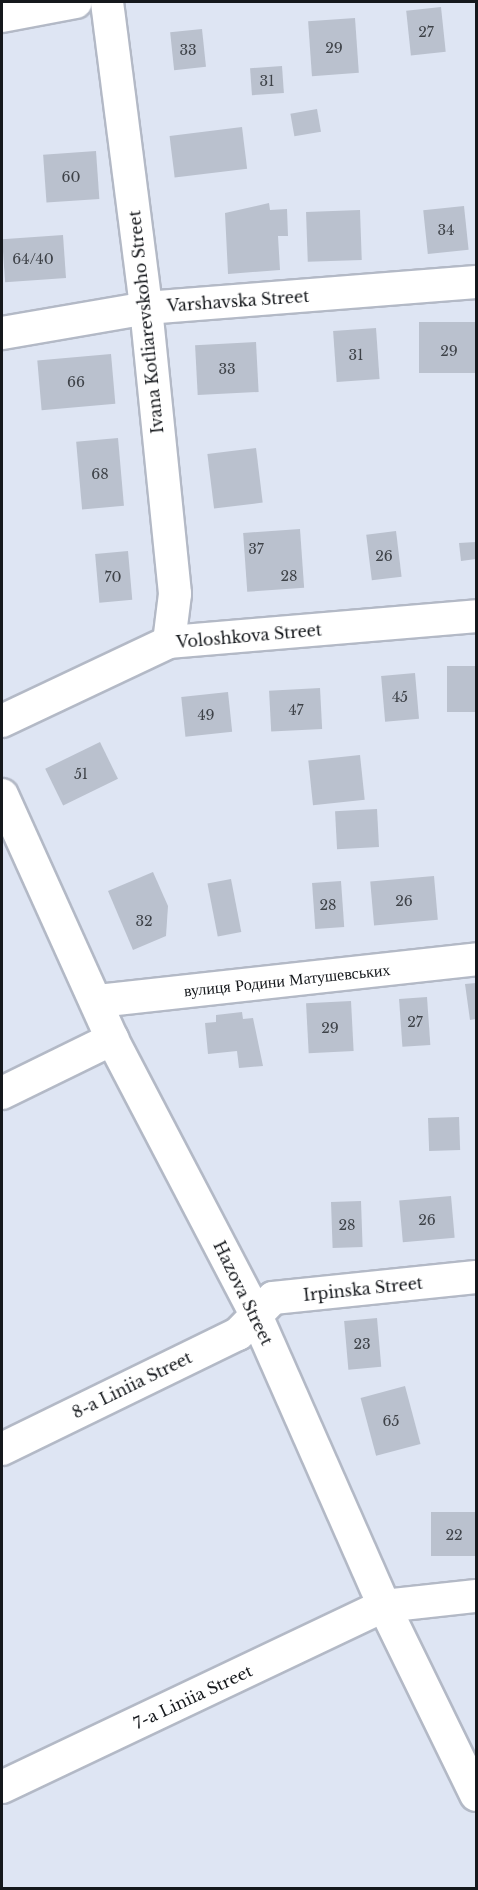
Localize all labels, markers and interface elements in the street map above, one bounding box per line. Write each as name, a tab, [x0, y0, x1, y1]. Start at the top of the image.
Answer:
house number: 27	[418, 24, 434, 40]
house number: 29	[325, 40, 343, 56]
house number: 33	[179, 42, 197, 58]
house number: 31	[260, 73, 274, 89]
house number: 60	[62, 169, 80, 185]
street label: Ivana Kotliarevskoho Street	[125, 209, 167, 435]
house number: 34	[438, 222, 454, 238]
house number: 64/40	[12, 251, 54, 267]
street label: Varshavska Street	[166, 286, 310, 316]
house number: 29	[440, 343, 458, 359]
house number: 31	[349, 347, 363, 363]
house number: 33	[218, 361, 236, 377]
house number: 66	[67, 374, 85, 390]
house number: 68	[91, 466, 109, 482]
house number: 37	[248, 541, 264, 557]
house number: 26	[375, 548, 393, 564]
house number: 28	[280, 568, 298, 584]
house number: 70	[104, 569, 122, 585]
street label: Voloshkova Street	[175, 620, 323, 652]
house number: 45	[392, 689, 408, 705]
house number: 47	[288, 702, 304, 718]
house number: 49	[197, 707, 215, 723]
house number: 51	[74, 766, 88, 782]
house number: 26	[395, 893, 413, 909]
house number: 28	[319, 897, 337, 913]
house number: 32	[135, 913, 153, 929]
street label: вулиця Родини Матушевських	[183, 960, 391, 1000]
house number: 27	[407, 1014, 423, 1030]
house number: 29	[321, 1020, 339, 1036]
house number: 26	[418, 1212, 436, 1228]
house number: 28	[338, 1217, 356, 1233]
street label: Hazova Street	[209, 1238, 277, 1348]
street label: Irpinska Street	[302, 1273, 424, 1305]
house number: 23	[353, 1336, 371, 1352]
street label: 8-a Liniia Street	[69, 1348, 195, 1422]
house number: 65	[383, 1413, 399, 1429]
house number: 22	[445, 1527, 463, 1543]
street label: 7-a Liniia Street	[130, 1661, 256, 1733]

